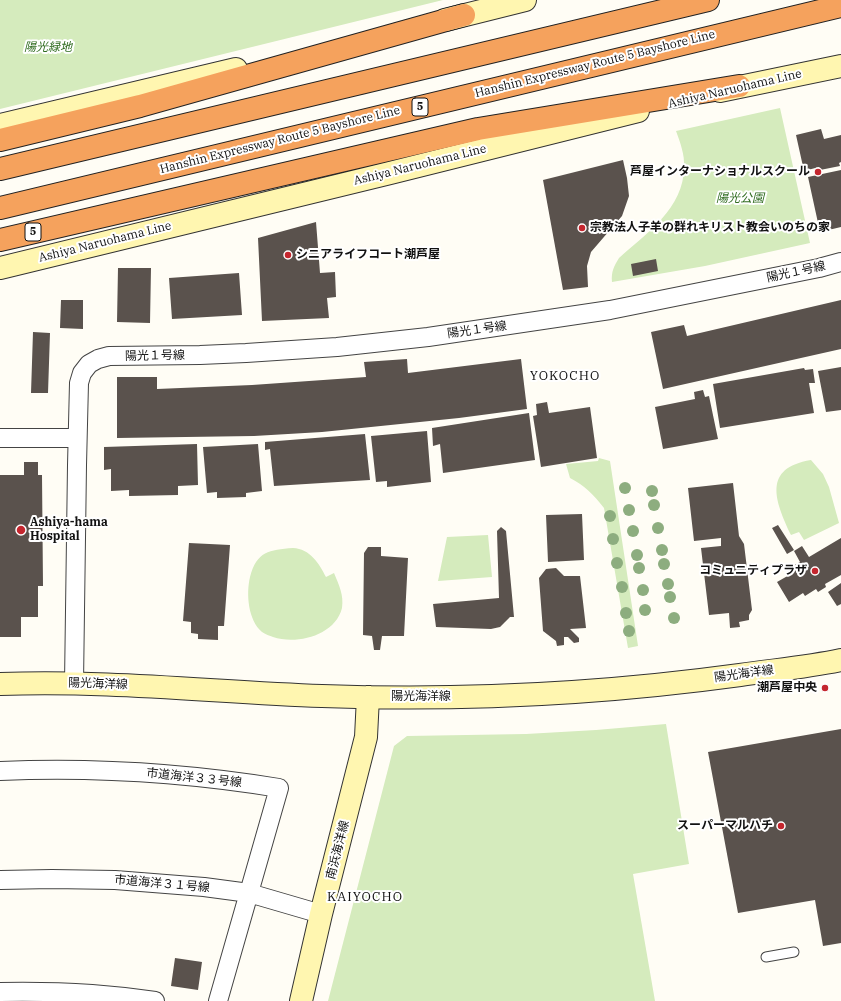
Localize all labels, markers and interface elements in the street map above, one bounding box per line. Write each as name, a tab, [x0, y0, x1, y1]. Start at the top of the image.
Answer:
street label: Hanshin Expressway Route 5 Bayshore Line	[473, 27, 717, 101]
park label: 陽光緑地	[24, 41, 72, 55]
street label: Ashiya Naruohama Line	[667, 67, 803, 111]
road number: 5	[412, 98, 428, 116]
street label: Hanshin Expressway Route 5 Bayshore Line	[158, 103, 402, 177]
street label: Ashiya Naruohama Line	[352, 142, 488, 188]
place label: 芦屋インターナショナルスクール	[630, 165, 810, 179]
marker: 芦屋インターナショナルスクール	[813, 167, 823, 177]
park label: 陽光公園	[716, 192, 764, 206]
street label: Ashiya Naruohama Line	[37, 219, 173, 265]
place label: 宗教法人子羊の群れキリスト教会いのちの家	[590, 221, 830, 235]
road number: 5	[25, 223, 41, 241]
marker: 宗教法人子羊の群れキリスト教会いのちの家	[577, 223, 587, 233]
place label: シニアライフコート潮芦屋	[296, 248, 440, 262]
marker: シニアライフコート潮芦屋	[283, 250, 293, 260]
street label: 陽光１号線	[765, 259, 827, 285]
street label: 陽光１号線	[446, 319, 508, 341]
street label: 陽光１号線	[125, 348, 185, 364]
district label: YOKOCHO	[530, 368, 600, 384]
place label: Ashiya-hama Hospital	[30, 516, 108, 544]
marker: Ashiya-hama Hospital	[15, 524, 27, 536]
place label: コミュニティプラザ	[699, 564, 807, 578]
marker: コミュニティプラザ	[810, 566, 820, 576]
street label: 陽光海洋線	[713, 663, 775, 685]
street label: 陽光海洋線	[68, 676, 128, 692]
place label: 潮芦屋中央	[757, 681, 817, 695]
marker: 潮芦屋中央	[820, 683, 830, 693]
street label: 陽光海洋線	[391, 690, 451, 704]
street label: 市道海洋３３号線	[146, 766, 242, 790]
street label: 南浜海洋線	[324, 819, 352, 881]
place label: スーパーマルハチ	[677, 819, 773, 833]
marker: スーパーマルハチ	[776, 821, 786, 831]
street label: 市道海洋３１号線	[114, 873, 210, 895]
district label: KAIYOCHO	[327, 889, 403, 905]

